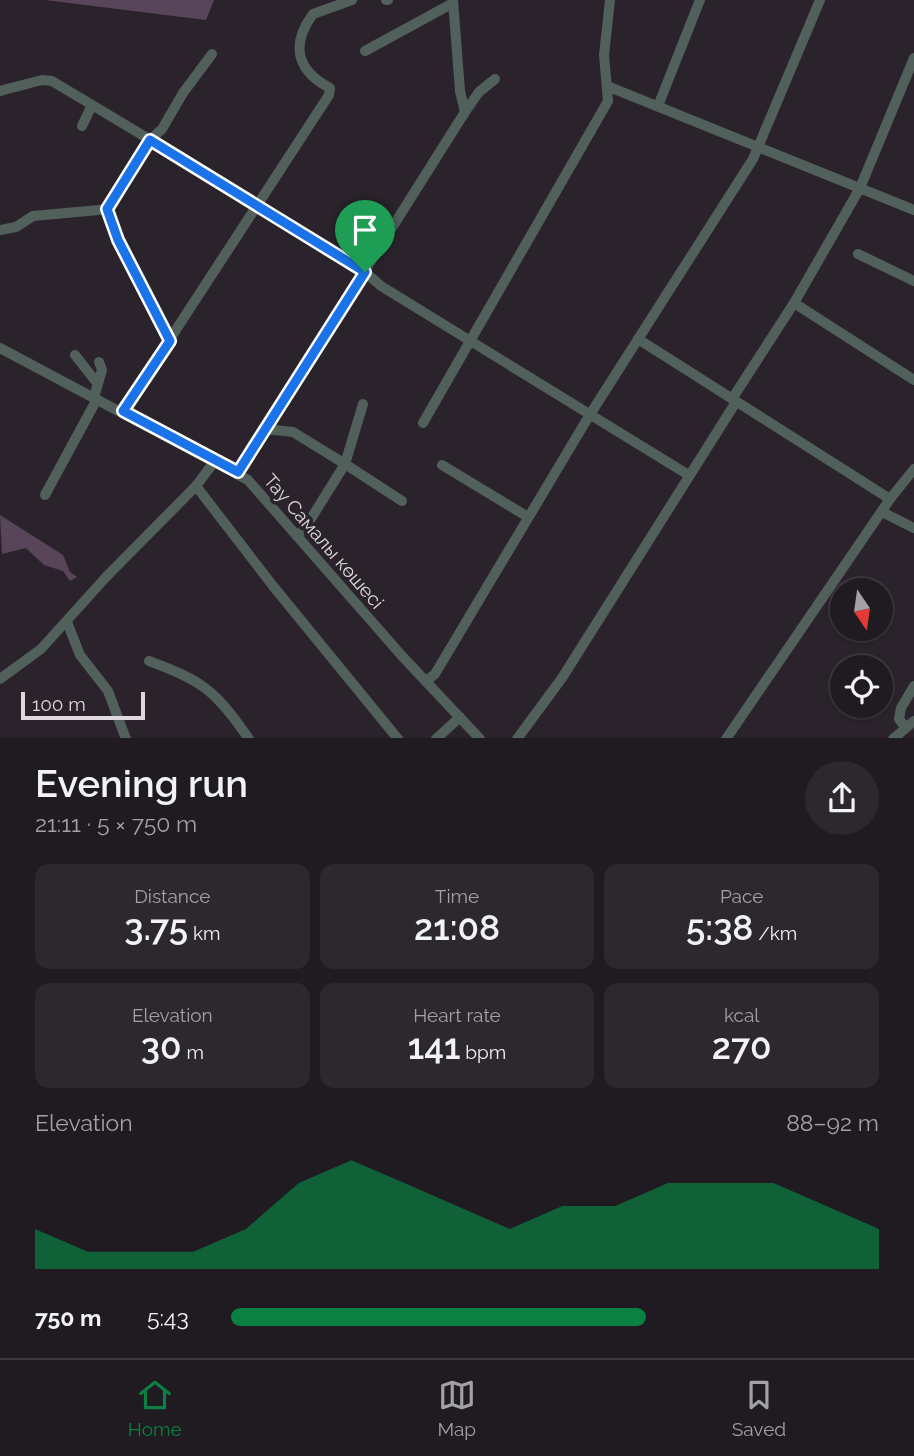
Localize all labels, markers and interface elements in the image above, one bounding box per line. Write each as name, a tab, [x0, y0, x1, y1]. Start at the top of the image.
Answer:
pin	[335, 200, 395, 272]
icon: arrive	[346, 211, 384, 249]
street label: Тау Самалы көшесі	[259, 469, 389, 613]
north arrow	[830, 578, 892, 640]
map controls	[830, 578, 893, 718]
button: locate	[830, 655, 893, 718]
scale bar	[21, 690, 145, 721]
text: 100 m	[32, 693, 86, 715]
text: Evening run	[35, 761, 248, 806]
button: share	[805, 761, 879, 835]
text: 21:11 · 5 × 750 m	[35, 810, 197, 837]
text: Distance	[134, 885, 210, 907]
text: Time	[435, 885, 479, 907]
text: Pace	[720, 885, 763, 907]
text: 3.75	[124, 907, 188, 948]
text: 21:08	[414, 907, 500, 948]
text: 5:38	[686, 907, 753, 948]
text: km	[188, 922, 220, 944]
text: /km	[753, 922, 797, 944]
text: Elevation	[132, 1004, 213, 1026]
text: Heart rate	[413, 1004, 501, 1026]
text: kcal	[724, 1004, 759, 1026]
text: 30	[141, 1026, 182, 1067]
text: 141	[408, 1026, 460, 1067]
text: 270	[712, 1026, 772, 1067]
text: m	[182, 1041, 204, 1063]
text: bpm	[460, 1041, 506, 1063]
text: Elevation	[35, 1109, 133, 1136]
text: 88–92 m	[786, 1109, 879, 1136]
text: 750 m	[35, 1304, 101, 1331]
text: 5:43	[147, 1304, 189, 1331]
tab: Home	[128, 1376, 182, 1440]
tab: Map	[437, 1376, 476, 1440]
tab: Saved	[732, 1376, 786, 1440]

